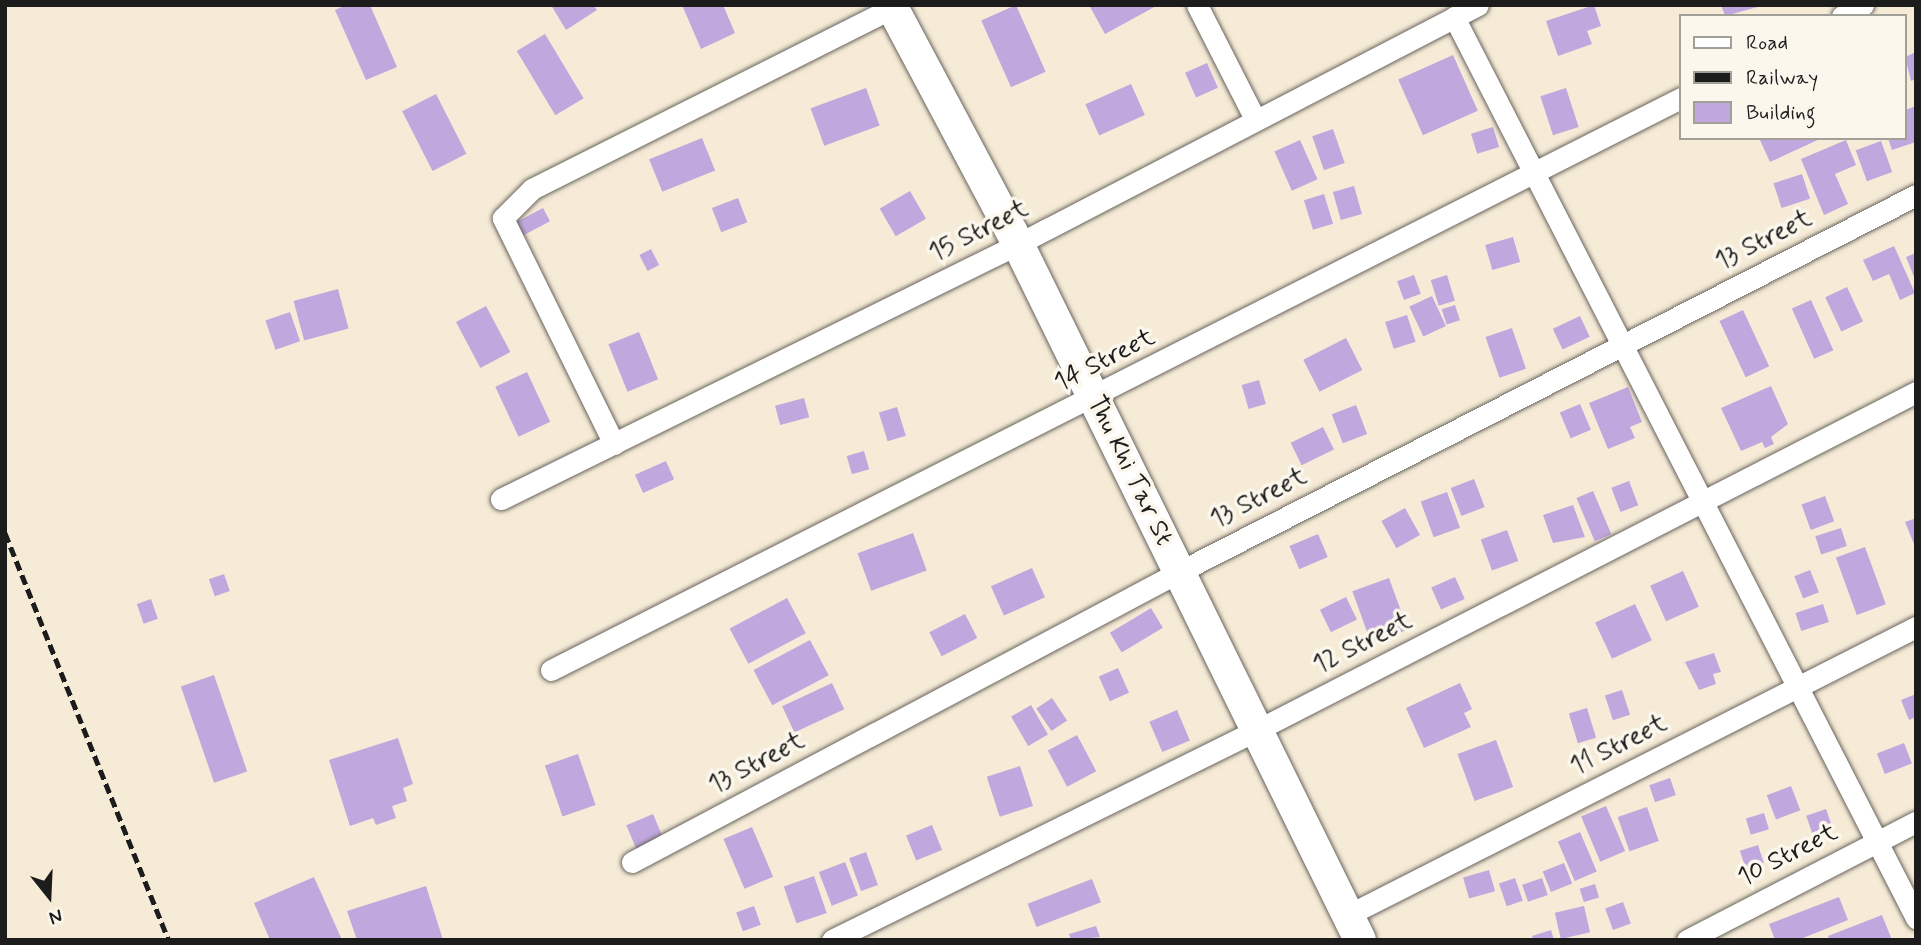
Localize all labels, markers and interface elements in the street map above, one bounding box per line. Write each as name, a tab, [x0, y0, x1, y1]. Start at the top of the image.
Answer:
legend	[1680, 14, 1907, 140]
text: Road	[1746, 29, 1788, 57]
text: Railway	[1746, 64, 1818, 92]
text: Building	[1746, 99, 1816, 127]
street label: 15 Street	[924, 194, 1034, 270]
street label: 13 Street	[1711, 203, 1817, 279]
street label: 14 Street	[1049, 322, 1161, 400]
street label: Thu Khi Tar St	[1081, 394, 1177, 548]
street label: 13 Street	[1206, 461, 1312, 537]
street label: 12 Street	[1308, 606, 1418, 682]
street label: 11 Street	[1565, 708, 1673, 784]
street label: 13 Street	[704, 726, 810, 802]
street label: 10 Street	[1733, 818, 1843, 894]
north arrow	[14, 861, 84, 931]
text: N	[46, 903, 66, 930]

